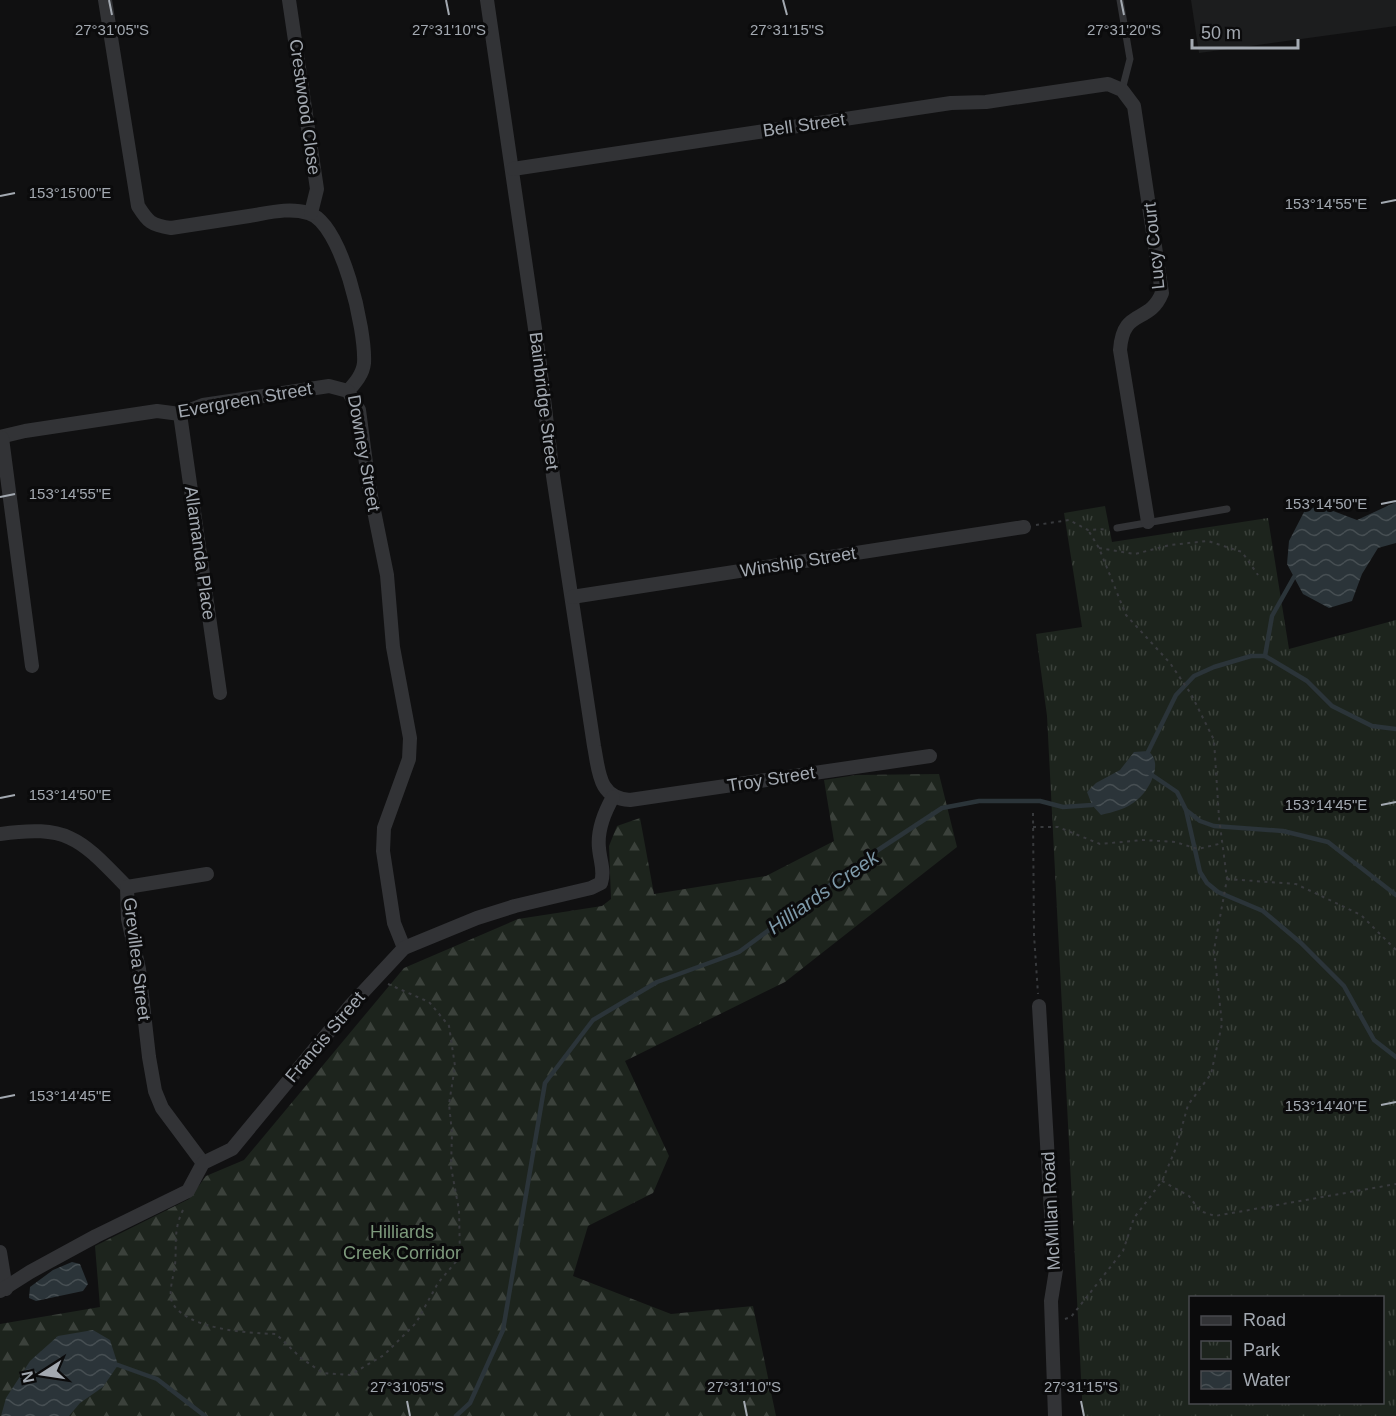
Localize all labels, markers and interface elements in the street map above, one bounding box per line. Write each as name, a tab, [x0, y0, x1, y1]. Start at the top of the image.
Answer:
scale bar	[1192, 12, 1298, 50]
text: 27°31'05"S	[75, 21, 149, 38]
text: 27°31'10"S	[412, 21, 486, 38]
text: 27°31'15"S	[750, 21, 824, 38]
text: 27°31'20"S	[1087, 21, 1161, 38]
text: 50 m	[1201, 23, 1241, 43]
street label: Crestwood Close	[286, 38, 324, 176]
street label: Bell Street	[761, 109, 847, 141]
text: 153°15'00"E	[29, 184, 111, 201]
text: 153°14'55"E	[1285, 195, 1367, 212]
street label: Lucy Court	[1140, 202, 1168, 290]
street label: Bainbridge Street	[526, 331, 562, 471]
street label: Evergreen Street	[176, 378, 314, 422]
street label: Downey Street	[344, 393, 384, 513]
text: 153°14'55"E	[29, 485, 111, 502]
street label: Allamanda Place	[181, 485, 219, 621]
text: 153°14'50"E	[1285, 495, 1367, 512]
street label: Winship Street	[739, 543, 857, 581]
street label: Troy Street	[726, 762, 816, 796]
text: 153°14'50"E	[29, 786, 111, 803]
text: 153°14'45"E	[1285, 796, 1367, 813]
water label: Hilliards Creek	[763, 845, 883, 938]
street label: Grevillea Street	[120, 896, 154, 1022]
street label: Francis Street	[281, 988, 369, 1086]
text: 153°14'45"E	[29, 1087, 111, 1104]
text: 153°14'40"E	[1285, 1097, 1367, 1114]
street label: McMillan Road	[1038, 1151, 1064, 1271]
park label: Hilliards Creek Corridor	[343, 1222, 461, 1263]
legend	[1189, 1296, 1384, 1404]
text: Road	[1243, 1310, 1286, 1330]
text: Park	[1243, 1340, 1281, 1360]
north arrow	[12, 1344, 72, 1404]
text: N	[18, 1370, 37, 1384]
text: Water	[1243, 1370, 1290, 1390]
text: 27°31'05"S	[370, 1378, 444, 1395]
text: 27°31'10"S	[707, 1378, 781, 1395]
text: 27°31'15"S	[1044, 1378, 1118, 1395]

